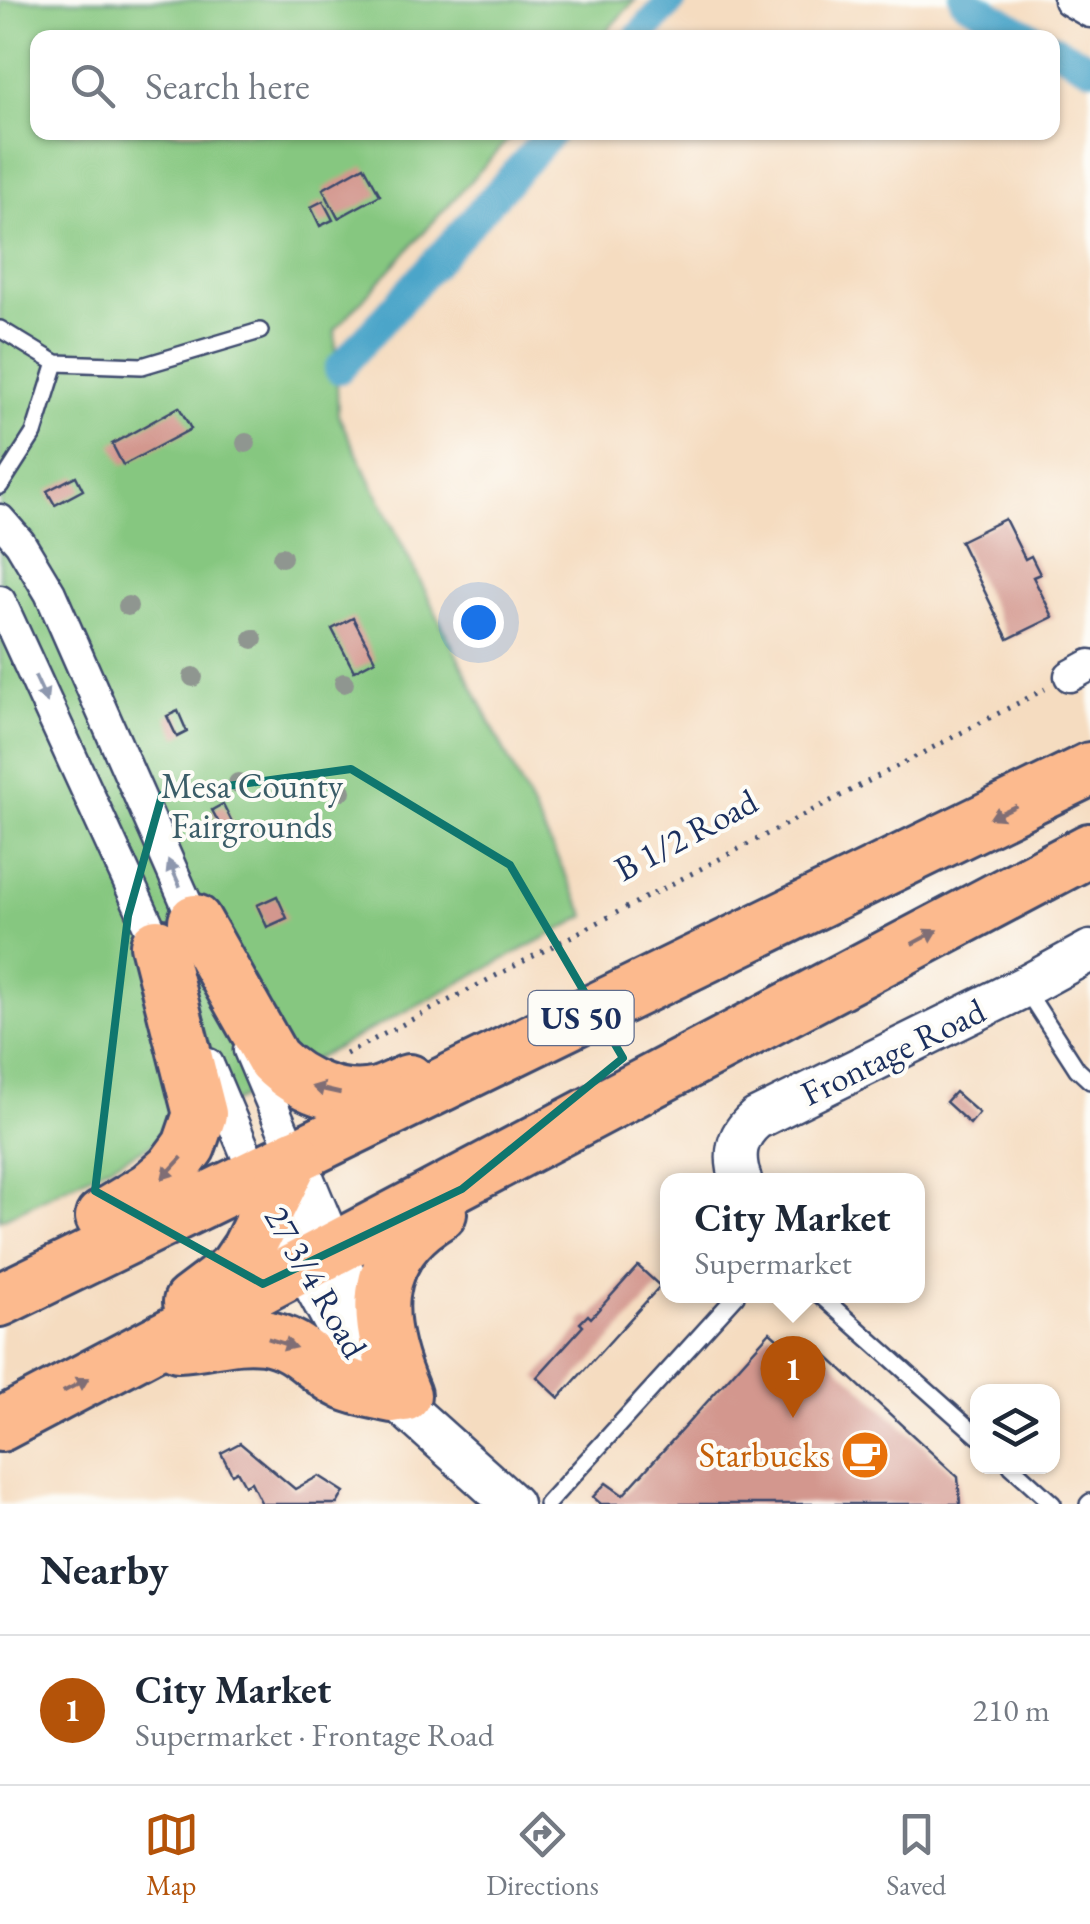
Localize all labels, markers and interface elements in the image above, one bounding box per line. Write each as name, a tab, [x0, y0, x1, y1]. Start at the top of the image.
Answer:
search box	[30, 30, 1060, 140]
icon: search	[65, 58, 120, 113]
text: Search here	[145, 61, 310, 110]
your location	[453, 597, 504, 648]
one-way arrow	[32, 675, 49, 704]
park label: Mesa County Fairgrounds	[161, 763, 344, 848]
street label: B 1/2 Road	[607, 778, 765, 891]
one-way arrow	[988, 803, 1017, 820]
one-way arrow	[166, 858, 182, 888]
one-way arrow	[911, 929, 939, 946]
street label: Frontage Road	[793, 987, 993, 1116]
road number: US 50	[528, 991, 634, 1045]
one-way arrow	[310, 1082, 341, 1097]
one-way arrow	[160, 1156, 183, 1180]
popup	[660, 1173, 925, 1303]
text: City Market	[694, 1193, 891, 1242]
street label: 27 3/4 Road	[255, 1198, 378, 1366]
text: Supermarket	[694, 1242, 852, 1284]
one-way arrow	[267, 1336, 297, 1351]
pin: 1	[760, 1336, 826, 1418]
one-way arrow	[61, 1377, 90, 1394]
map controls	[970, 1384, 1060, 1474]
button: layers	[970, 1384, 1060, 1474]
cafe icon: Starbucks	[839, 1429, 891, 1481]
place label: Starbucks	[699, 1432, 830, 1477]
text: Nearby	[40, 1542, 169, 1597]
text: City Market	[135, 1665, 331, 1714]
text: 1	[64, 1689, 81, 1731]
text: 210 m	[973, 1689, 1050, 1731]
text: Supermarket · Frontage Road	[135, 1714, 494, 1756]
tab: Map	[144, 1807, 199, 1903]
tab: Directions	[486, 1807, 599, 1903]
tab: Saved	[886, 1807, 946, 1903]

